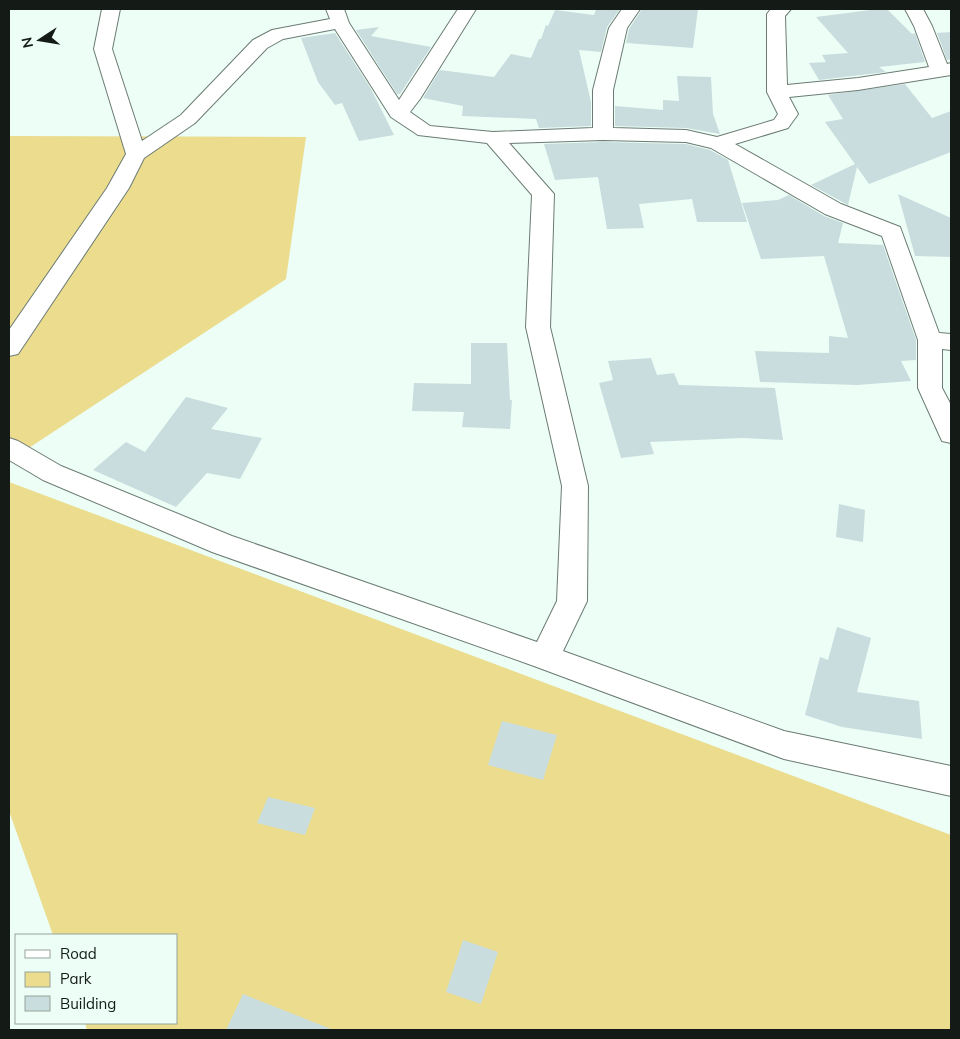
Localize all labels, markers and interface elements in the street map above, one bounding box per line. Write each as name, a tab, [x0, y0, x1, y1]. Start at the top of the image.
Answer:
north arrow	[15, 15, 65, 65]
text: N	[17, 36, 37, 50]
legend	[15, 934, 178, 1024]
text: Road	[60, 944, 97, 963]
text: Park	[60, 969, 92, 988]
text: Building	[60, 994, 116, 1013]

